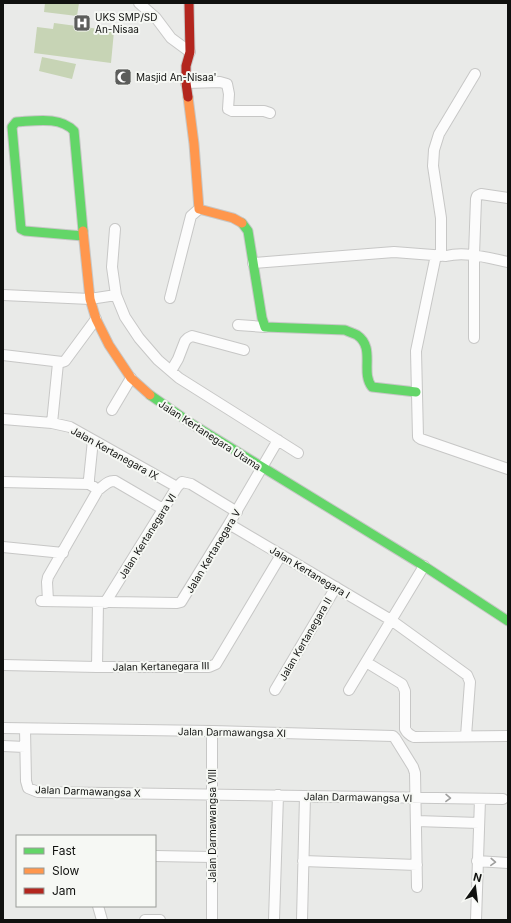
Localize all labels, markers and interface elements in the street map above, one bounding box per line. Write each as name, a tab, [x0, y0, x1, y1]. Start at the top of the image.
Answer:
place label: UKS SMP/SD An-Nisaa	[95, 11, 157, 35]
hospital icon: UKS SMP/SD An-Nisaa	[72, 13, 92, 33]
mosque icon: Masjid An-Nisaa'	[113, 67, 133, 87]
place label: Masjid An-Nisaa'	[136, 71, 217, 83]
street label: Jalan Kertanegara Utama	[157, 397, 263, 473]
street label: Jalan Kertanegara IX	[69, 424, 161, 482]
street label: Jalan Kertanegara VI	[116, 491, 178, 581]
street label: Jalan Kertanegara V	[183, 507, 243, 595]
street label: Jalan Kertanegara I	[268, 543, 352, 601]
street label: Jalan Kertanegara II	[276, 595, 334, 683]
street label: Jalan Kertanegara III	[112, 659, 210, 673]
street label: Jalan Darmawangsa XI	[178, 725, 286, 739]
street label: Jalan Darmawangsa VIII	[206, 769, 218, 883]
street label: Jalan Darmawangsa X	[35, 783, 141, 799]
street label: Jalan Darmawangsa VI	[304, 790, 412, 804]
one-way arrow	[445, 794, 451, 802]
legend	[16, 835, 156, 907]
text: Fast	[52, 843, 76, 858]
one-way arrow	[490, 858, 496, 866]
text: Slow	[52, 863, 80, 878]
north arrow	[455, 867, 495, 907]
text: N	[472, 869, 483, 885]
text: Jam	[52, 883, 76, 898]

